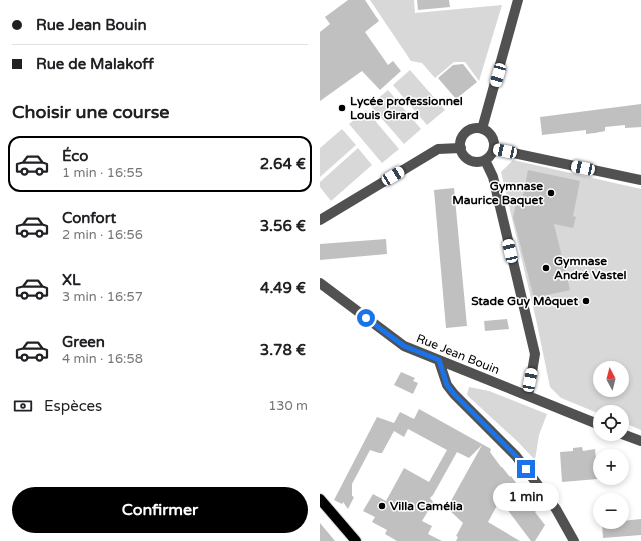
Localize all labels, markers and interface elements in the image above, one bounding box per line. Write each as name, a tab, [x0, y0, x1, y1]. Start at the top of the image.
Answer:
text: Rue Jean Bouin	[36, 16, 147, 34]
text: Rue de Malakoff	[36, 55, 154, 73]
car	[489, 62, 507, 88]
place label: Lycée professionnel Louis Girard	[350, 94, 463, 122]
text: Choisir une course	[12, 101, 170, 123]
marker: Lycée professionnel Louis Girard	[337, 103, 347, 113]
car	[492, 143, 518, 159]
icon: car	[14, 146, 50, 182]
text: Éco	[62, 147, 88, 165]
text: 2.64 €	[260, 155, 306, 173]
car	[570, 160, 596, 176]
text: 1 min · 16:55	[62, 165, 143, 181]
car	[380, 165, 406, 187]
place label: Gymnase Maurice Baquet	[452, 179, 543, 208]
marker: Gymnase Maurice Baquet	[546, 188, 556, 198]
icon: car	[14, 208, 50, 244]
text: Confort	[62, 209, 116, 227]
text: 3.56 €	[260, 217, 306, 235]
text: 2 min · 16:56	[62, 227, 143, 243]
car	[501, 238, 519, 264]
place label: Gymnase André Vastel	[554, 254, 627, 282]
marker: Gymnase André Vastel	[541, 263, 551, 273]
icon: car	[14, 270, 50, 306]
text: XL	[62, 271, 81, 289]
text: 4.49 €	[260, 279, 306, 297]
text: 3 min · 16:57	[62, 289, 143, 305]
place label: Stade Guy Môquet	[471, 294, 578, 309]
marker: Stade Guy Môquet	[581, 296, 591, 306]
route start	[357, 309, 375, 327]
street label: Rue Jean Bouin	[414, 331, 502, 377]
icon: car	[14, 332, 50, 368]
text: Green	[62, 333, 105, 351]
text: 3.78 €	[260, 341, 306, 359]
text: 4 min · 16:58	[62, 351, 143, 367]
north arrow	[593, 361, 629, 397]
map controls	[593, 361, 629, 529]
car	[522, 367, 538, 393]
icon: cash	[12, 395, 34, 417]
text: Espèces	[44, 397, 102, 415]
text: 130 m	[268, 398, 308, 414]
button: locate	[593, 405, 629, 441]
button: +	[593, 449, 629, 485]
route end	[517, 460, 535, 478]
callout: 1 min	[493, 483, 559, 511]
button: Confirmer	[12, 487, 308, 533]
text: 1 min	[509, 489, 543, 505]
button: −	[593, 493, 629, 529]
place label: Villa Camélia	[390, 499, 463, 513]
marker: Villa Camélia	[377, 501, 387, 511]

